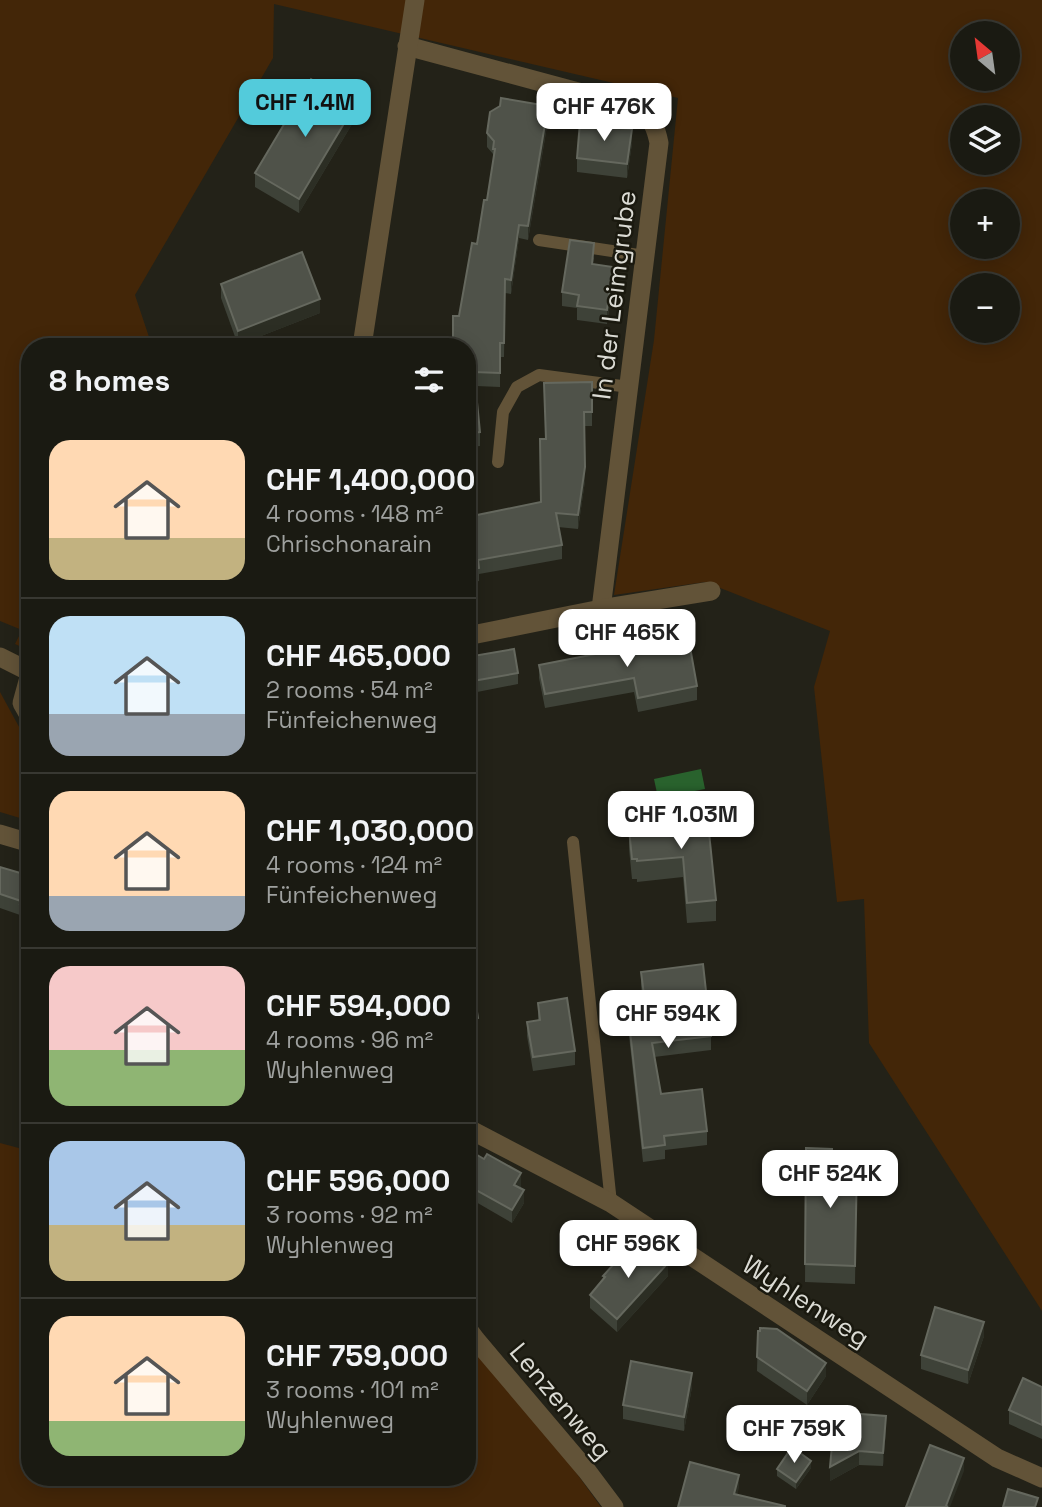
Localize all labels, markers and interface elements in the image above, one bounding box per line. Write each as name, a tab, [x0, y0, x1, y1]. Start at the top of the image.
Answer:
north arrow	[950, 21, 1020, 91]
map controls	[950, 21, 1020, 343]
pin: CHF 1.4M	[233, 80, 377, 139]
pin: CHF 476K	[532, 83, 676, 143]
text: CHF 1.4M	[255, 87, 355, 117]
text: CHF 476K	[553, 91, 655, 121]
button: layers	[950, 105, 1020, 175]
street label: In der Leimgrube	[584, 189, 644, 401]
button: +	[950, 189, 1020, 259]
button: −	[950, 273, 1020, 343]
text: 8 homes	[49, 361, 170, 400]
icon: filters	[410, 361, 448, 399]
text: CHF 1,400,000	[266, 460, 475, 499]
icon: home	[105, 468, 189, 552]
text: 4 rooms · 148 m²	[266, 499, 443, 529]
text: Chrischonarain	[266, 529, 432, 559]
pin: CHF 465K	[555, 610, 699, 669]
text: CHF 465K	[574, 617, 680, 647]
text: CHF 465,000	[266, 636, 451, 675]
icon: home	[105, 644, 189, 728]
text: 2 rooms · 54 m²	[266, 675, 433, 705]
text: Fünfeichenweg	[266, 705, 437, 735]
pin: CHF 1.03M	[601, 792, 761, 851]
text: CHF 1.03M	[624, 799, 738, 829]
text: CHF 1,030,000	[266, 811, 474, 850]
icon: home	[105, 819, 189, 903]
text: 4 rooms · 124 m²	[266, 850, 442, 880]
text: Fünfeichenweg	[266, 880, 437, 910]
text: CHF 594,000	[266, 986, 451, 1025]
pin: CHF 594K	[596, 990, 740, 1050]
icon: home	[105, 994, 189, 1078]
text: CHF 594K	[615, 998, 721, 1028]
text: 4 rooms · 96 m²	[266, 1025, 433, 1055]
text: Wyhlenweg	[266, 1055, 394, 1085]
pin: CHF 524K	[758, 1150, 902, 1210]
text: CHF 524K	[778, 1158, 882, 1188]
text: CHF 596,000	[266, 1161, 450, 1200]
icon: home	[105, 1169, 189, 1253]
text: 3 rooms · 92 m²	[266, 1200, 433, 1230]
pin: CHF 596K	[556, 1220, 700, 1280]
text: CHF 596K	[576, 1228, 680, 1258]
text: Wyhlenweg	[266, 1230, 394, 1260]
street label: Wyhlenweg	[736, 1247, 876, 1355]
text: CHF 759,000	[266, 1336, 448, 1375]
street label: Lenzenweg	[502, 1336, 620, 1466]
icon: home	[105, 1344, 189, 1428]
text: 3 rooms · 101 m²	[266, 1375, 439, 1405]
text: Wyhlenweg	[266, 1405, 394, 1435]
pin: CHF 759K	[722, 1406, 866, 1465]
text: CHF 759K	[742, 1413, 846, 1443]

